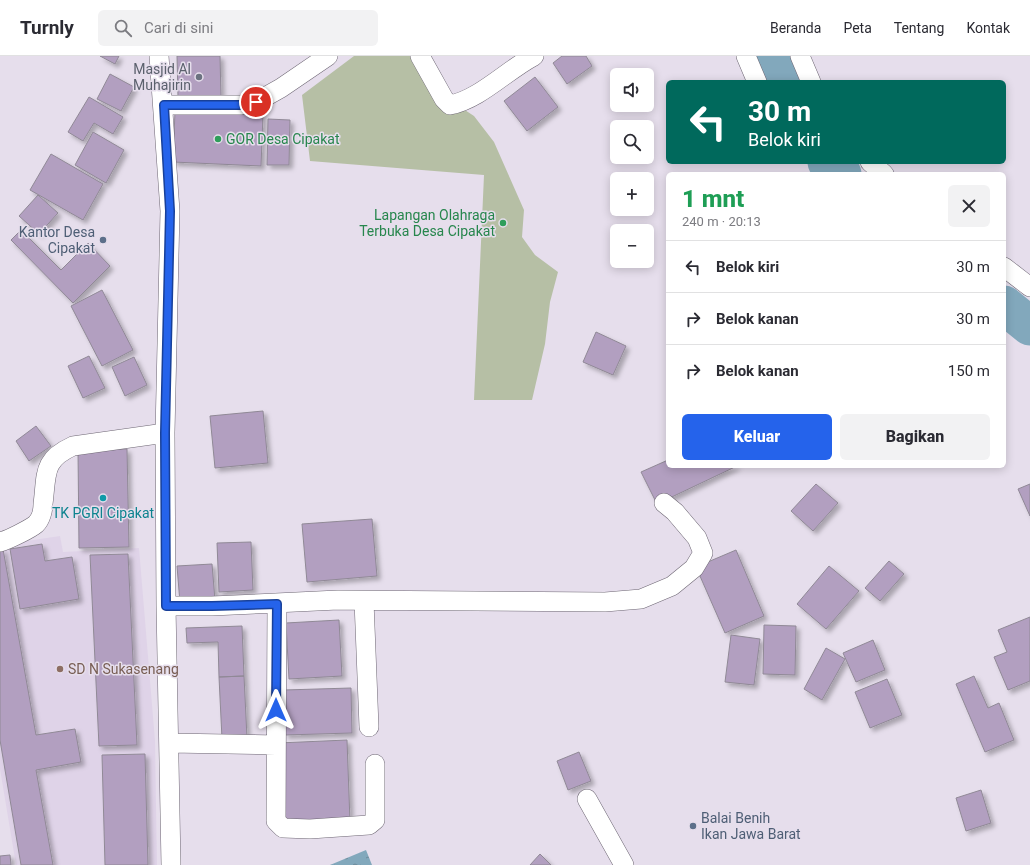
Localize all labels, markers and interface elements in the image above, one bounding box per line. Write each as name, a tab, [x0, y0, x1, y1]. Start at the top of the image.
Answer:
search box	[98, 10, 378, 46]
text: Turnly	[20, 16, 74, 39]
icon: search	[112, 17, 134, 39]
text: Cari di sini	[144, 19, 213, 37]
text: Beranda	[770, 20, 821, 36]
text: Peta	[843, 20, 872, 36]
text: Tentang	[894, 20, 944, 36]
text: Kontak	[966, 20, 1010, 36]
place label: Masjid Al Muhajirin	[133, 61, 191, 93]
map controls	[610, 68, 654, 268]
button: sound	[610, 68, 654, 112]
marker: Masjid Al Muhajirin	[194, 72, 204, 82]
pin	[239, 85, 273, 119]
icon: arrive	[245, 91, 267, 113]
text: 30 m	[748, 95, 811, 128]
icon: left	[682, 96, 734, 148]
button: search	[610, 120, 654, 164]
text: Belok kiri	[748, 129, 821, 150]
place label: GOR Desa Cipakat	[226, 131, 340, 147]
marker: GOR Desa Cipakat	[213, 134, 223, 144]
button: +	[610, 172, 654, 216]
text: 1 mnt	[682, 185, 744, 213]
button: close	[948, 185, 990, 227]
place label: Lapangan Olahraga Terbuka Desa Cipakat	[359, 207, 495, 239]
text: 240 m · 20:13	[682, 214, 761, 229]
marker: Lapangan Olahraga Terbuka Desa Cipakat	[498, 218, 508, 228]
place label: Kantor Desa Cipakat	[19, 224, 95, 256]
button: −	[610, 224, 654, 268]
marker: Kantor Desa Cipakat	[98, 235, 108, 245]
icon: left	[682, 256, 704, 278]
text: Belok kiri	[716, 258, 779, 276]
text: 30 m	[956, 258, 990, 276]
icon: right	[682, 308, 704, 330]
text: Belok kanan	[716, 310, 799, 328]
text: 30 m	[956, 310, 990, 328]
icon: right	[682, 360, 704, 382]
text: Belok kanan	[716, 362, 799, 380]
text: 150 m	[948, 362, 990, 380]
button: Keluar	[682, 414, 832, 460]
button: Bagikan	[840, 414, 990, 460]
marker: TK PGRI Cipakat	[98, 493, 108, 503]
place label: TK PGRI Cipakat	[52, 505, 155, 521]
place label: SD N Sukasenang	[68, 661, 179, 677]
marker: SD N Sukasenang	[55, 664, 65, 674]
position arrow	[255, 689, 297, 731]
place label: Balai Benih Ikan Jawa Barat	[701, 810, 801, 842]
marker: Balai Benih Ikan Jawa Barat	[688, 821, 698, 831]

